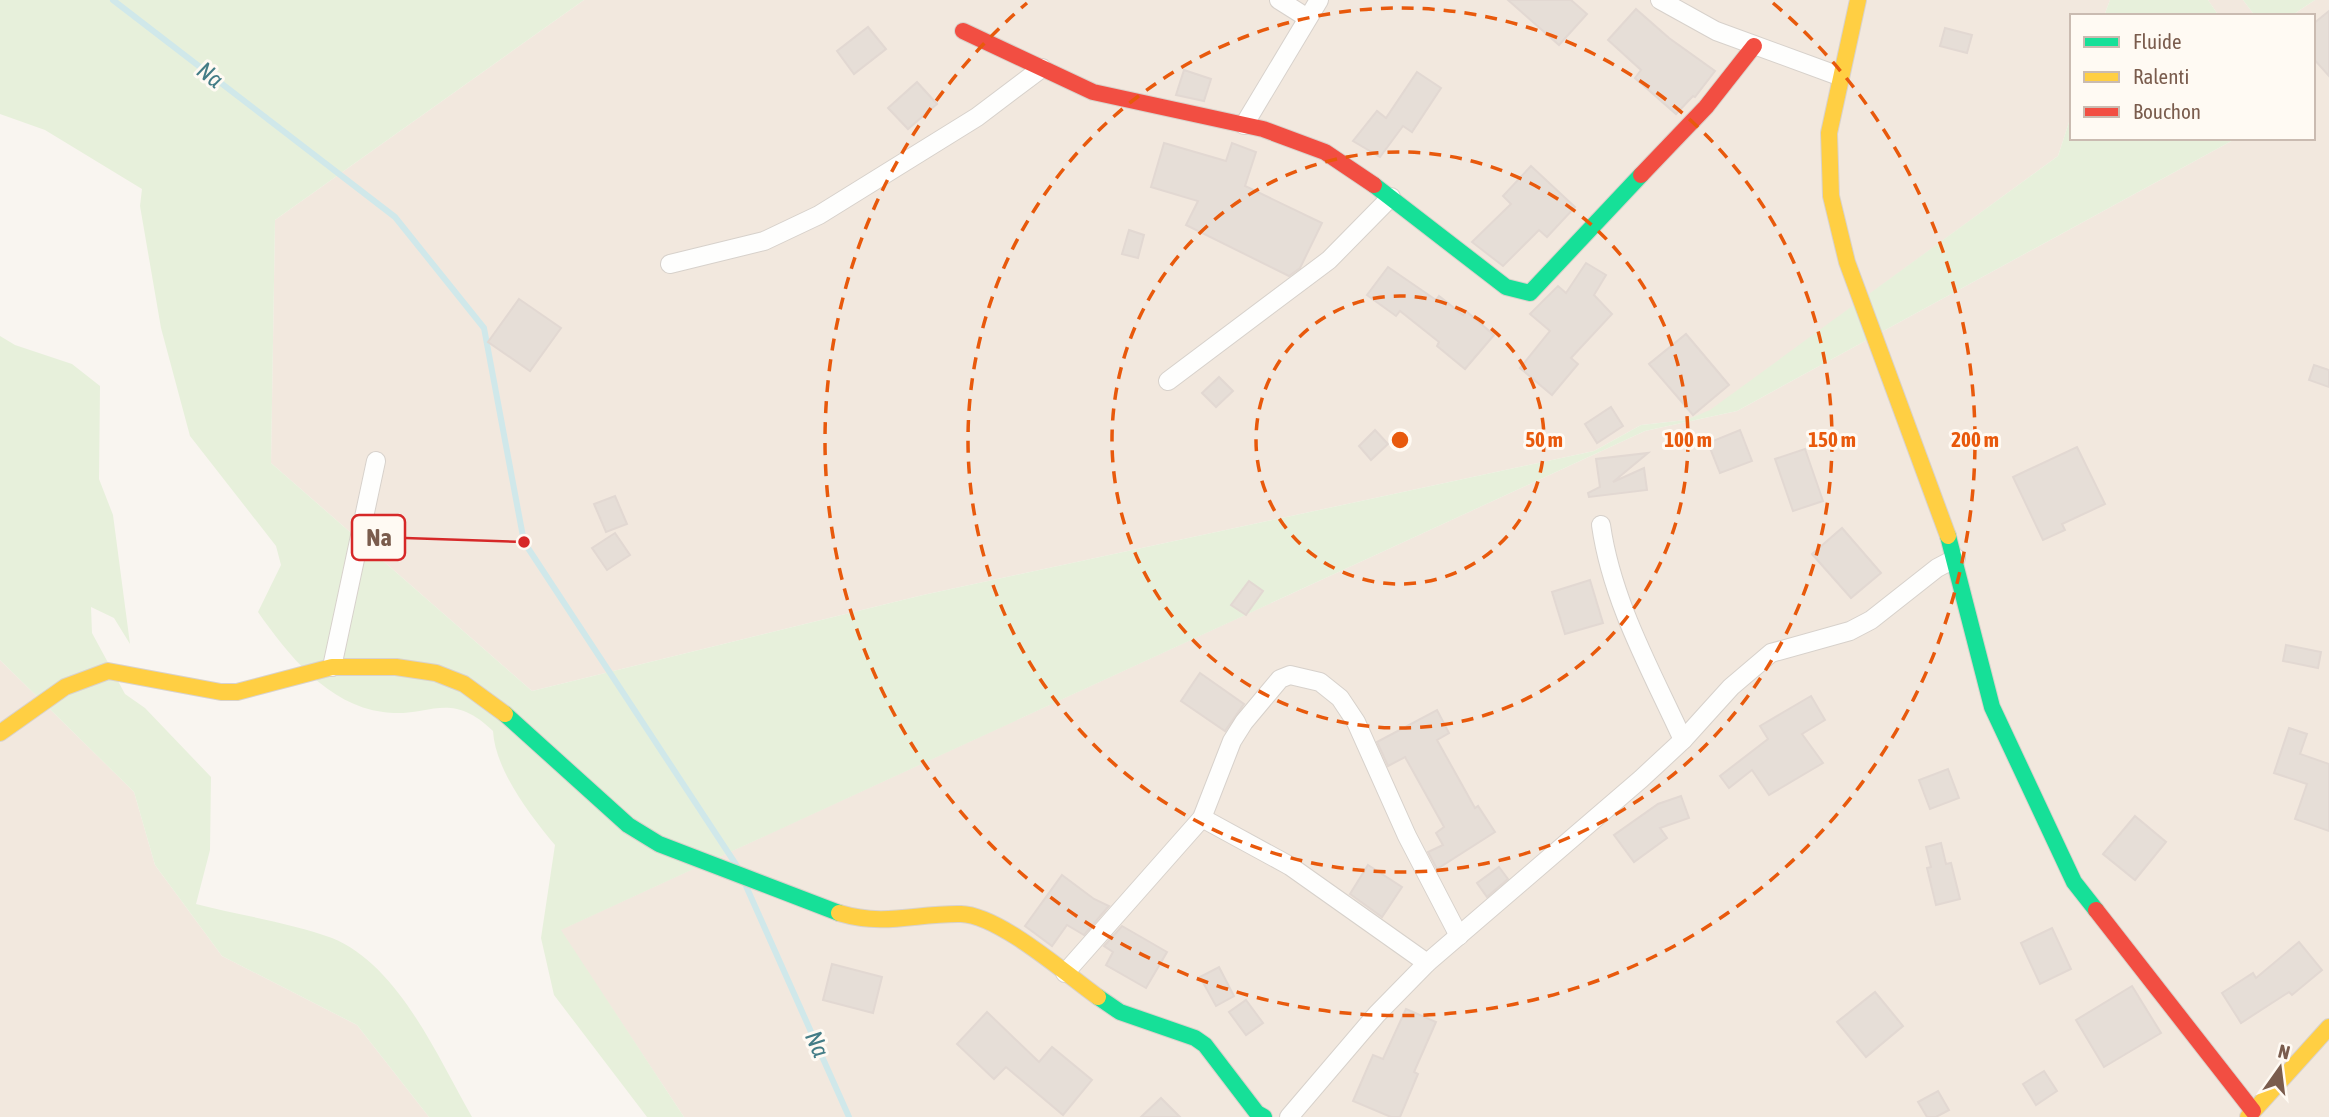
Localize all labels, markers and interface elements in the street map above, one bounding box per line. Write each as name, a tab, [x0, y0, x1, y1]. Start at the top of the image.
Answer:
legend	[2070, 14, 2315, 140]
text: Fluide	[2133, 29, 2182, 53]
water label: Na	[192, 56, 229, 93]
text: Ralenti	[2133, 64, 2189, 88]
text: Bouchon	[2133, 99, 2201, 123]
text: 50 m	[1525, 427, 1563, 451]
text: 100 m	[1664, 427, 1712, 451]
text: 150 m	[1808, 427, 1856, 451]
text: 200 m	[1951, 427, 1999, 451]
centre of rings	[1388, 428, 1412, 452]
callout: Na	[352, 515, 405, 560]
text: Na	[366, 524, 392, 551]
water label: Na	[800, 1027, 835, 1061]
north arrow	[2245, 1033, 2315, 1103]
text: N	[2276, 1039, 2292, 1064]

